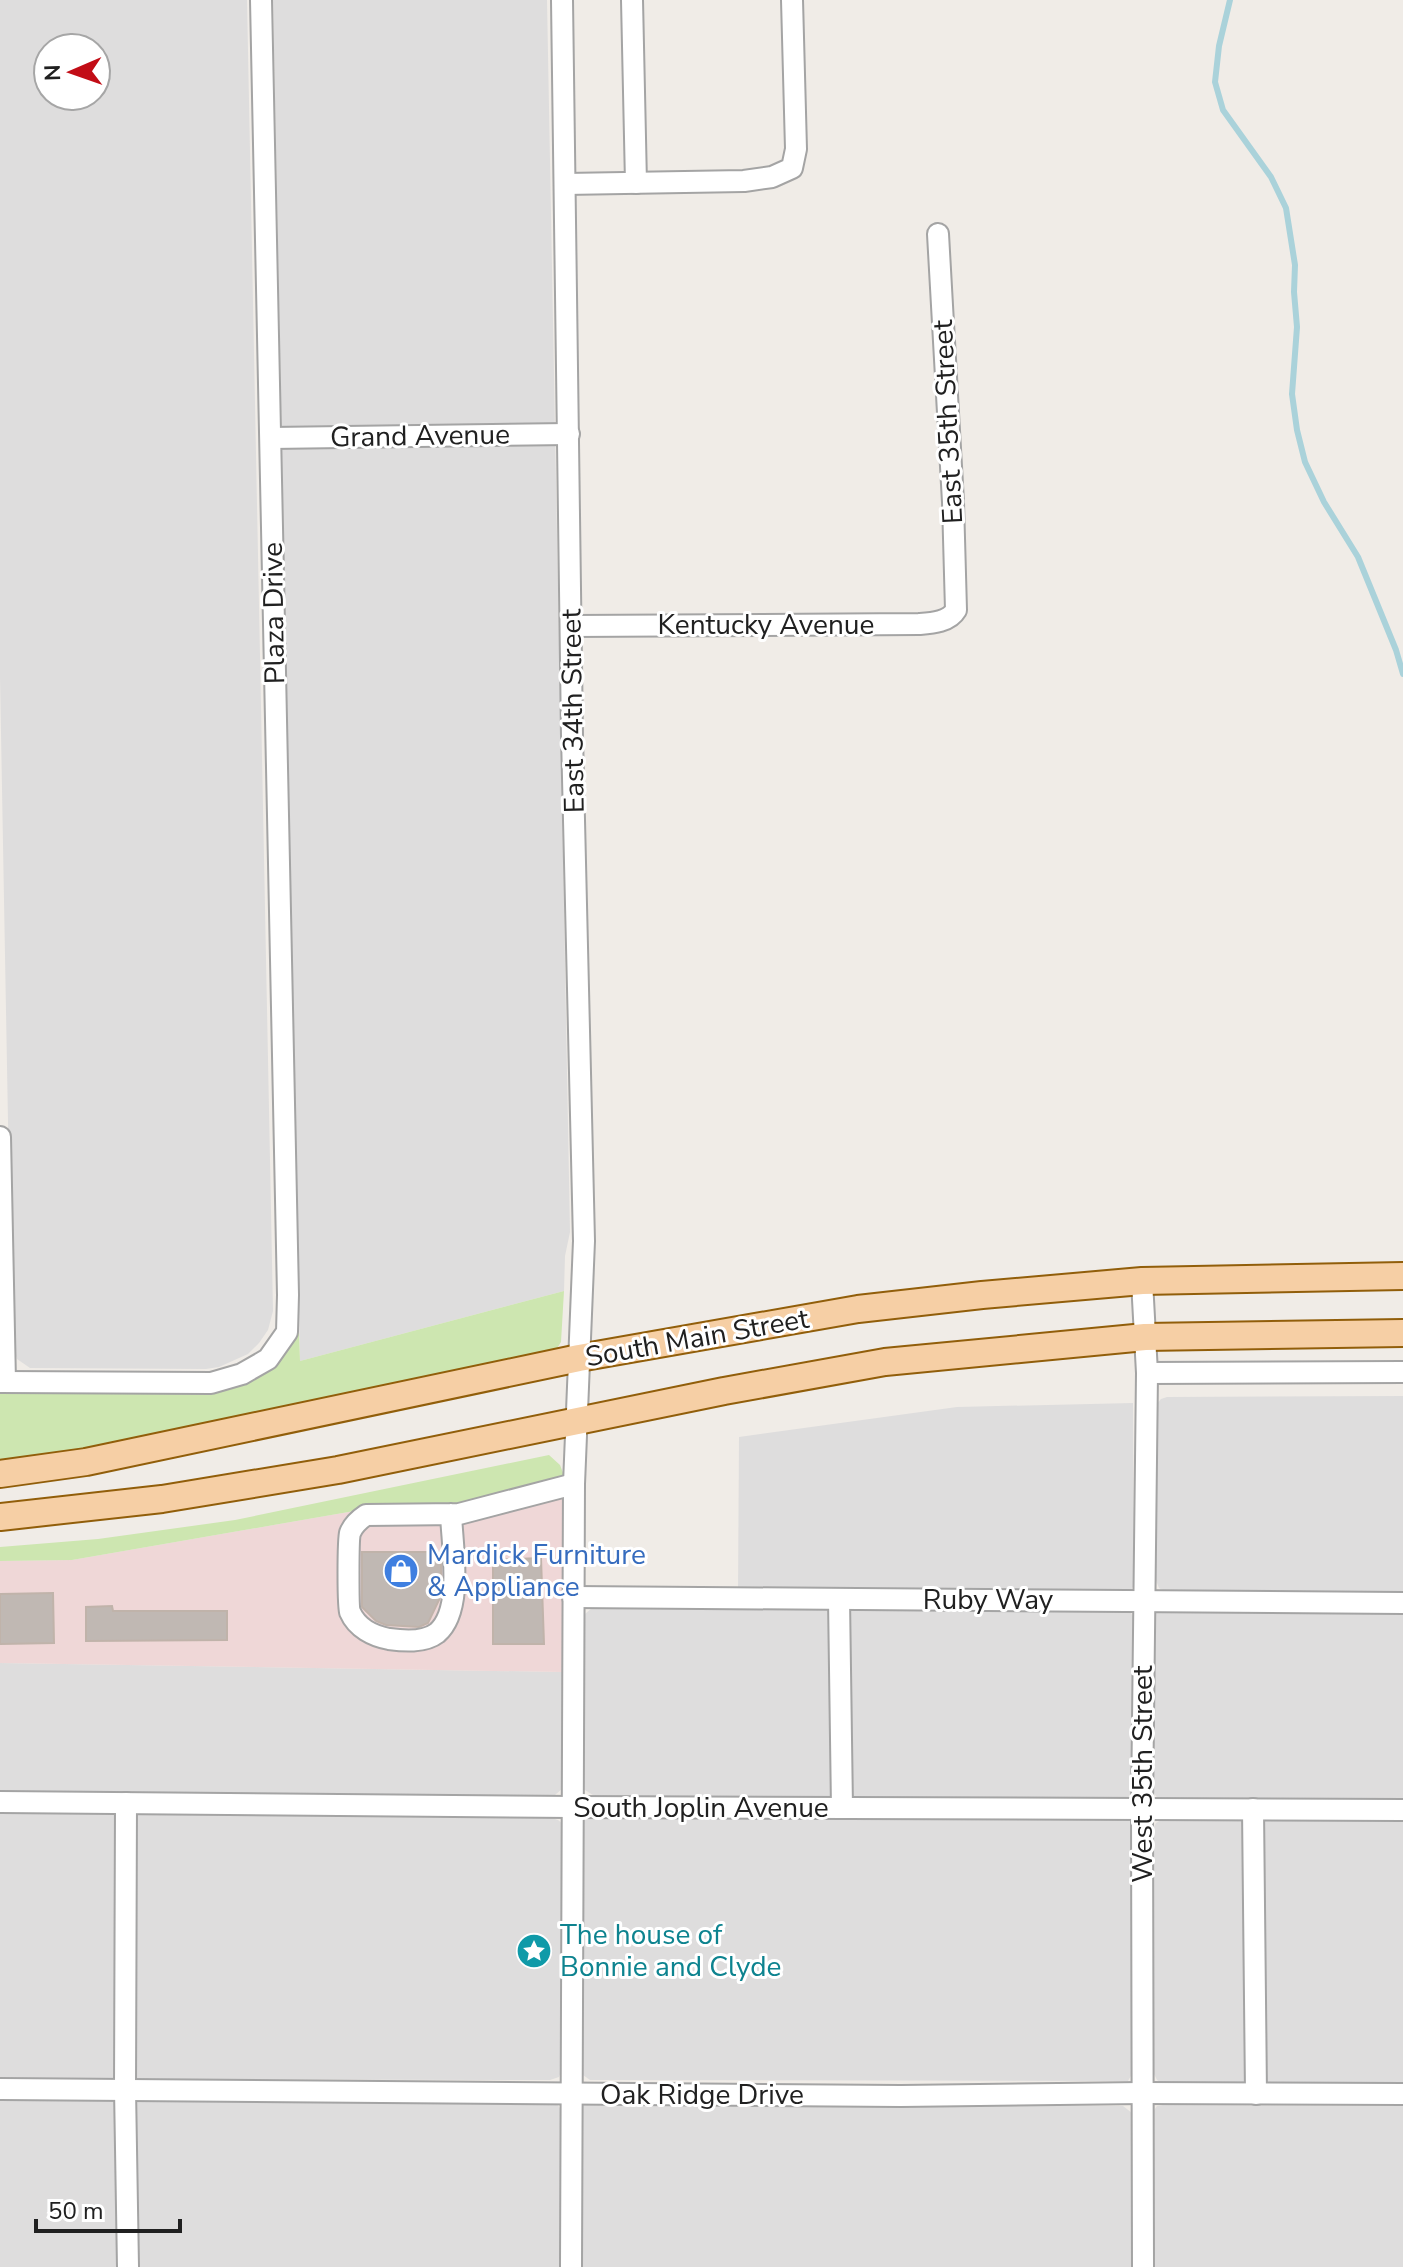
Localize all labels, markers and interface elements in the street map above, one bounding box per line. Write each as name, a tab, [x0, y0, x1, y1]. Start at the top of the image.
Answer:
north arrow	[32, 32, 112, 112]
text: N	[38, 64, 68, 81]
street label: East 35th Street	[924, 319, 972, 525]
street label: Grand Avenue	[330, 415, 510, 457]
street label: Plaza Drive	[254, 542, 294, 684]
street label: Kentucky Avenue	[658, 606, 874, 644]
street label: East 34th Street	[552, 608, 594, 813]
street label: South Main Street	[582, 1300, 812, 1376]
place label: Mardick Furniture & Appliance	[427, 1536, 646, 1606]
shop icon: Mardick Furniture & Appliance	[382, 1552, 420, 1590]
street label: Ruby Way	[923, 1581, 1054, 1619]
street label: West 35th Street	[1124, 1665, 1162, 1883]
street label: South Joplin Avenue	[573, 1789, 829, 1827]
place label: The house of Bonnie and Clyde	[560, 1916, 781, 1986]
place icon: The house of Bonnie and Clyde	[515, 1932, 553, 1970]
street label: Oak Ridge Drive	[600, 2076, 804, 2114]
scale bar	[36, 2183, 180, 2233]
text: 50 m	[48, 2195, 104, 2227]

